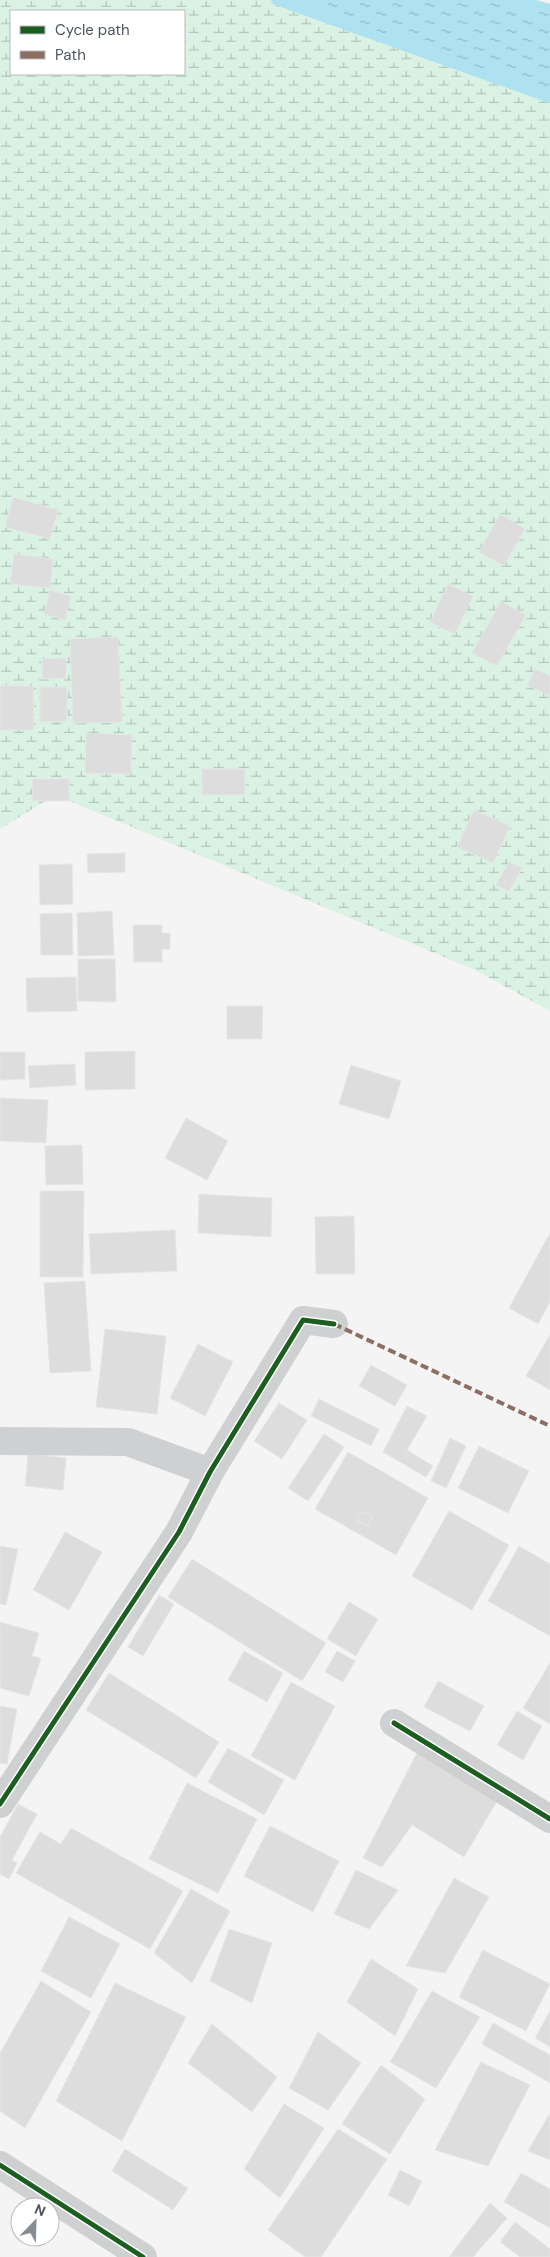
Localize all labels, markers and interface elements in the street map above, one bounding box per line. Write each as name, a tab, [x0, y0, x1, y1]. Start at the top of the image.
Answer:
legend	[10, 10, 185, 75]
text: Cycle path	[55, 20, 130, 40]
text: Path	[55, 45, 86, 65]
north arrow	[10, 2197, 60, 2247]
text: N	[32, 2200, 48, 2220]

